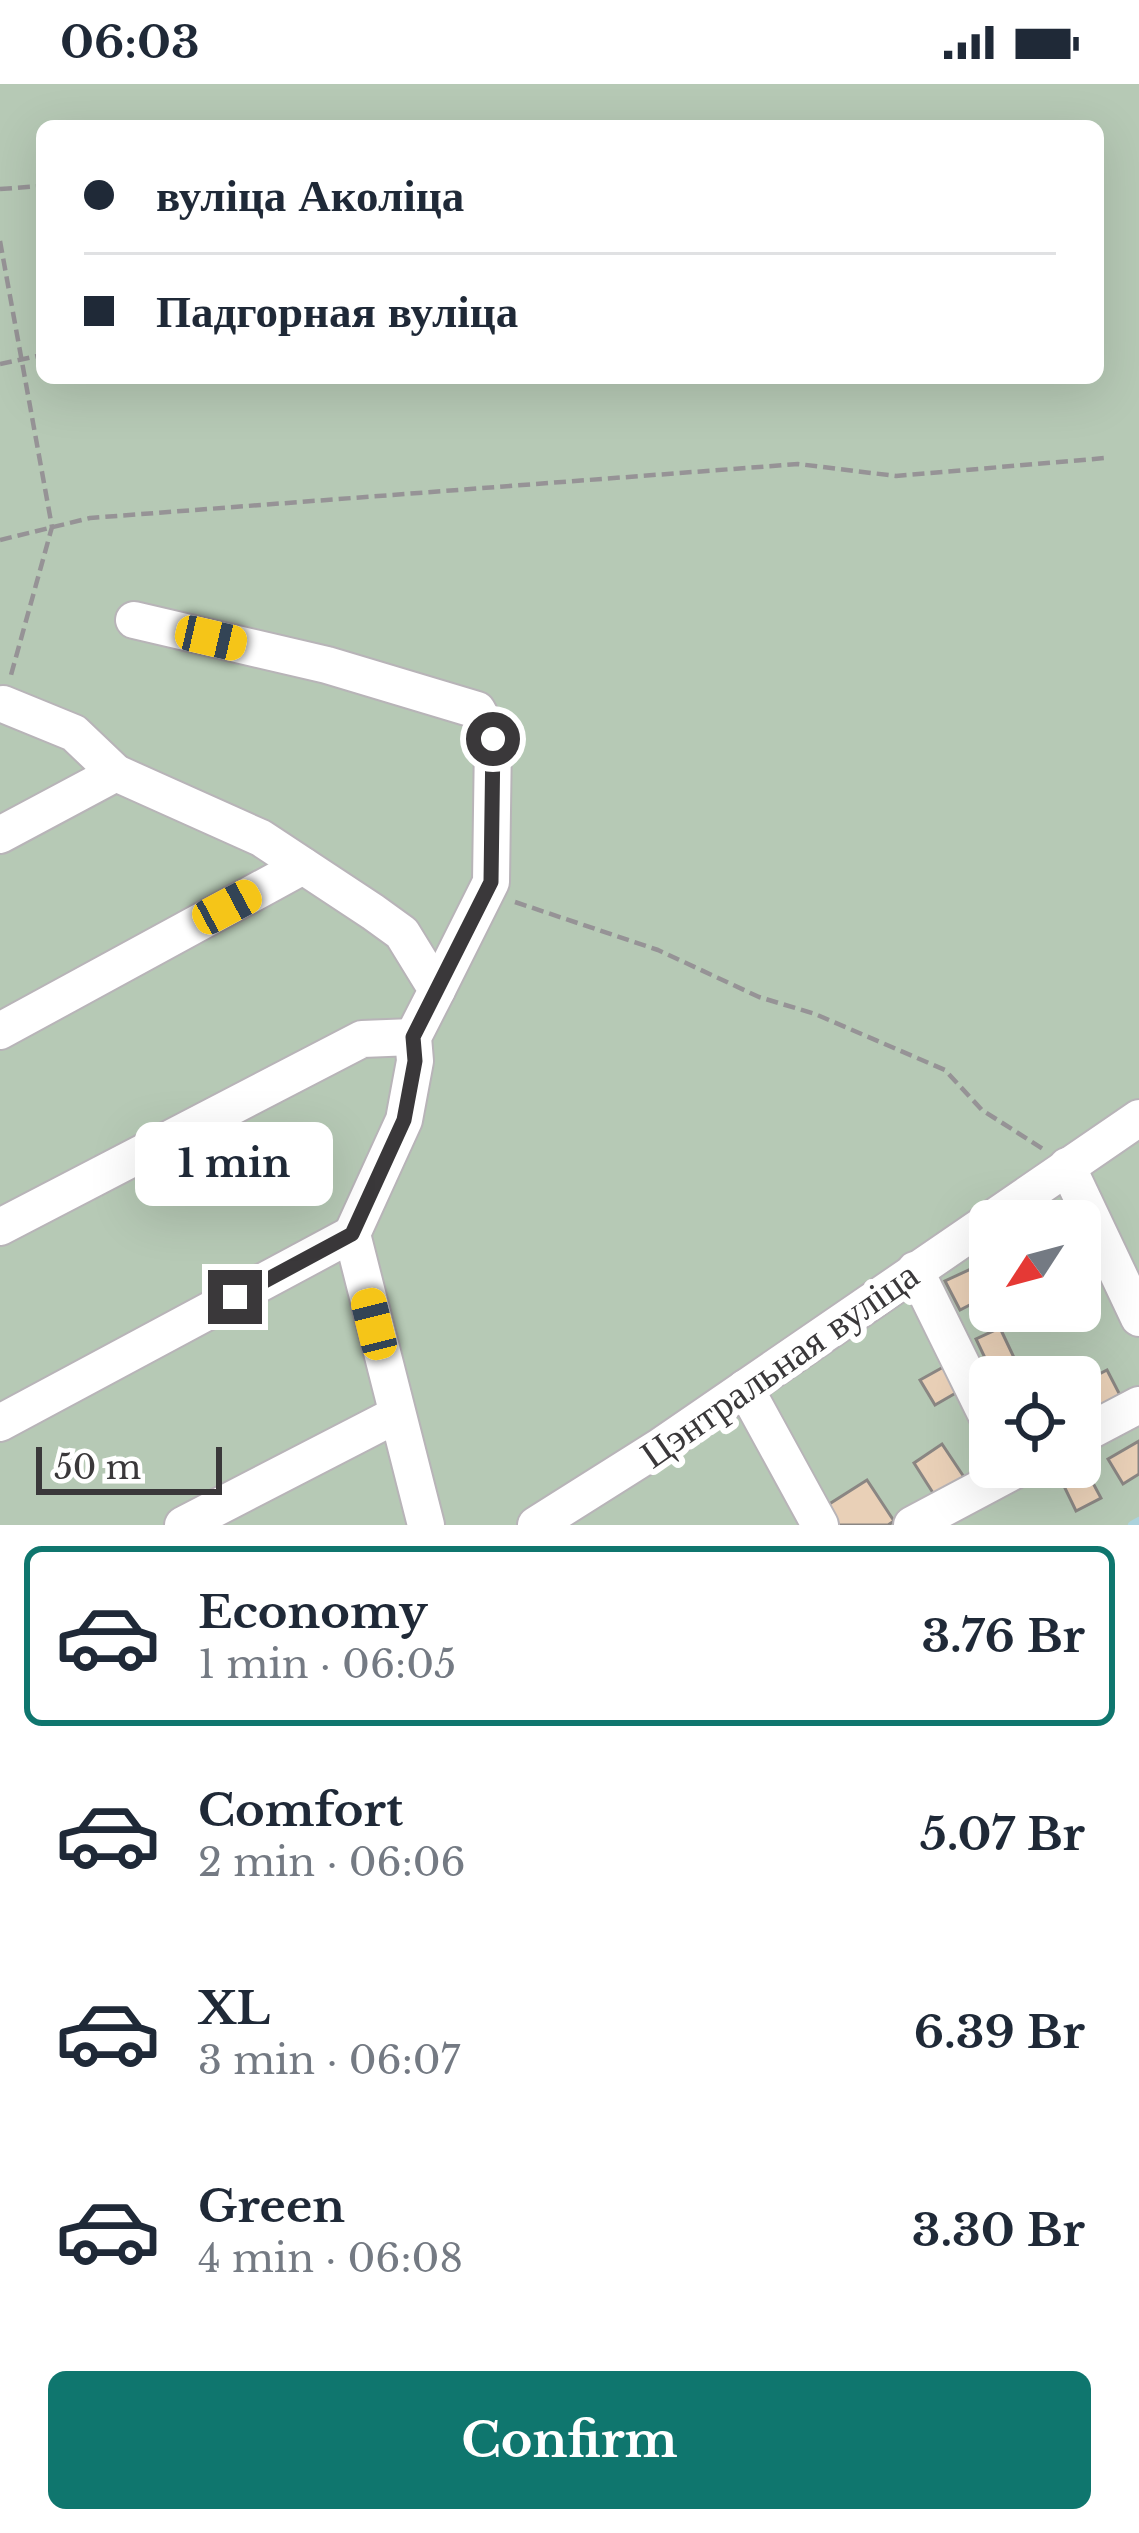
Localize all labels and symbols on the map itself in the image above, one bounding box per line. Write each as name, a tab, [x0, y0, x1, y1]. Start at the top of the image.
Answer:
car	[172, 612, 250, 664]
route start	[466, 712, 520, 766]
car	[187, 874, 267, 940]
callout: 1 min	[136, 1123, 334, 1207]
north arrow	[969, 1200, 1101, 1332]
street label: Цэнтральная вуліца	[631, 1250, 928, 1479]
route end	[208, 1270, 262, 1324]
car	[348, 1285, 400, 1363]
scale bar	[36, 1441, 222, 1494]

